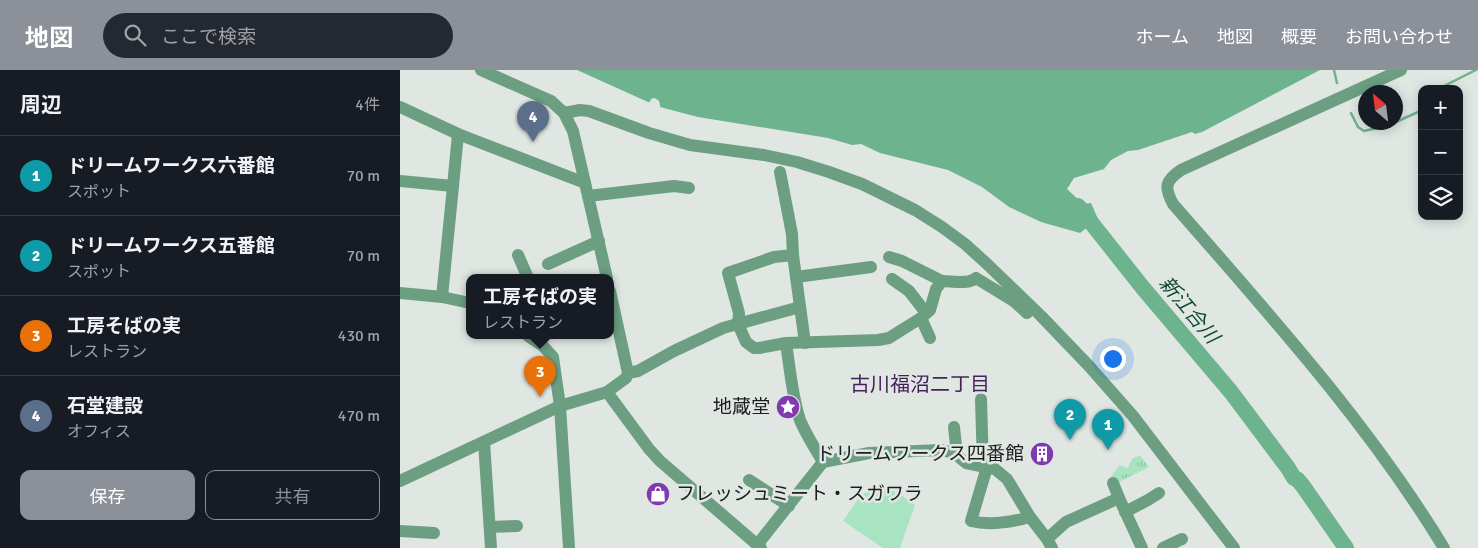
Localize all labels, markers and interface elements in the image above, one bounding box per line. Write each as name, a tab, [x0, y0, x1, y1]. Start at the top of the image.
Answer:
search box	[103, 13, 453, 58]
icon: search	[121, 21, 149, 49]
text: 地図	[25, 23, 73, 53]
text: ここで検索	[161, 25, 256, 49]
text: ホーム	[1136, 26, 1189, 48]
text: 地図	[1217, 26, 1253, 48]
text: 概要	[1281, 26, 1317, 48]
text: お問い合わせ	[1345, 26, 1453, 48]
north arrow	[1358, 85, 1403, 130]
map controls	[1418, 85, 1463, 220]
button: +	[1418, 85, 1463, 130]
text: 周辺	[20, 92, 62, 118]
text: 4件	[355, 95, 380, 115]
pin: 4	[517, 101, 549, 142]
button: −	[1418, 130, 1463, 175]
text: ドリームワークス六番館	[67, 154, 275, 178]
text: 1	[32, 166, 40, 186]
text: 70 m	[346, 166, 380, 186]
button: layers	[1418, 175, 1463, 220]
text: スポット	[67, 182, 131, 202]
text: ドリームワークス五番館	[67, 234, 275, 258]
text: 2	[32, 246, 40, 266]
text: 70 m	[346, 246, 380, 266]
text: スポット	[67, 262, 131, 282]
water label: 新江合川	[1154, 271, 1226, 350]
popup	[466, 274, 614, 339]
text: 工房そばの実	[483, 285, 597, 309]
text: レストラン	[483, 313, 563, 333]
text: 工房そばの実	[67, 314, 181, 338]
text: 3	[32, 326, 40, 346]
text: 430 m	[338, 326, 380, 346]
text: レストラン	[67, 342, 147, 362]
your location	[1100, 346, 1126, 372]
pin: 3	[524, 356, 556, 397]
district label: 古川福沼二丁目	[850, 372, 990, 397]
text: 石堂建設	[67, 394, 143, 418]
place icon: 地蔵堂	[775, 394, 801, 420]
place label: 地蔵堂	[713, 395, 770, 419]
pin: 2	[1054, 399, 1086, 440]
text: 4	[32, 406, 40, 426]
text: 470 m	[338, 406, 380, 426]
pin: 1	[1092, 409, 1124, 450]
text: オフィス	[67, 422, 131, 442]
building icon: ドリームワークス四番館	[1029, 441, 1055, 467]
place label: ドリームワークス四番館	[816, 442, 1024, 466]
button: 保存	[20, 470, 195, 520]
button: 共有	[205, 470, 380, 520]
shop icon: フレッシュミート・スガワラ	[645, 481, 671, 507]
place label: フレッシュミート・スガワラ	[676, 482, 923, 506]

